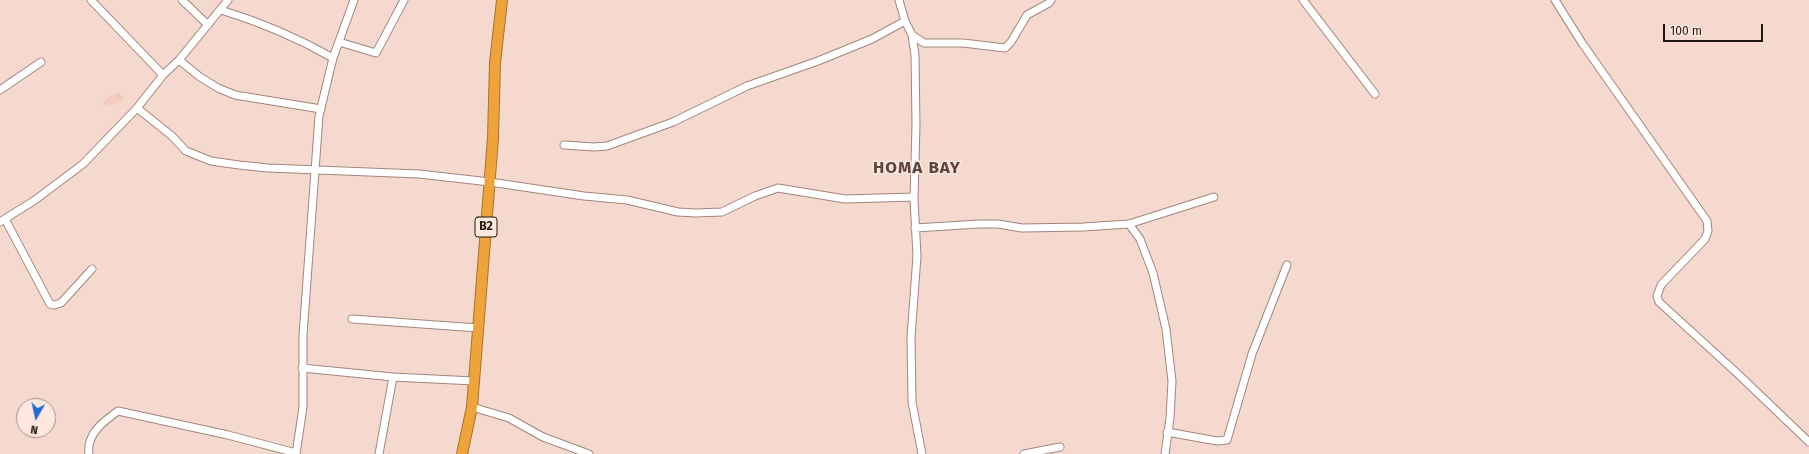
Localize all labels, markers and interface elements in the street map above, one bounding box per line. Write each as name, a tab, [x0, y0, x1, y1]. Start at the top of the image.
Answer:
scale bar	[1665, 16, 1765, 42]
text: 100 m	[1670, 24, 1702, 38]
district label: HOMA BAY	[873, 158, 961, 178]
road number: B2	[475, 217, 497, 237]
north arrow	[16, 398, 56, 438]
text: N	[30, 422, 39, 436]

